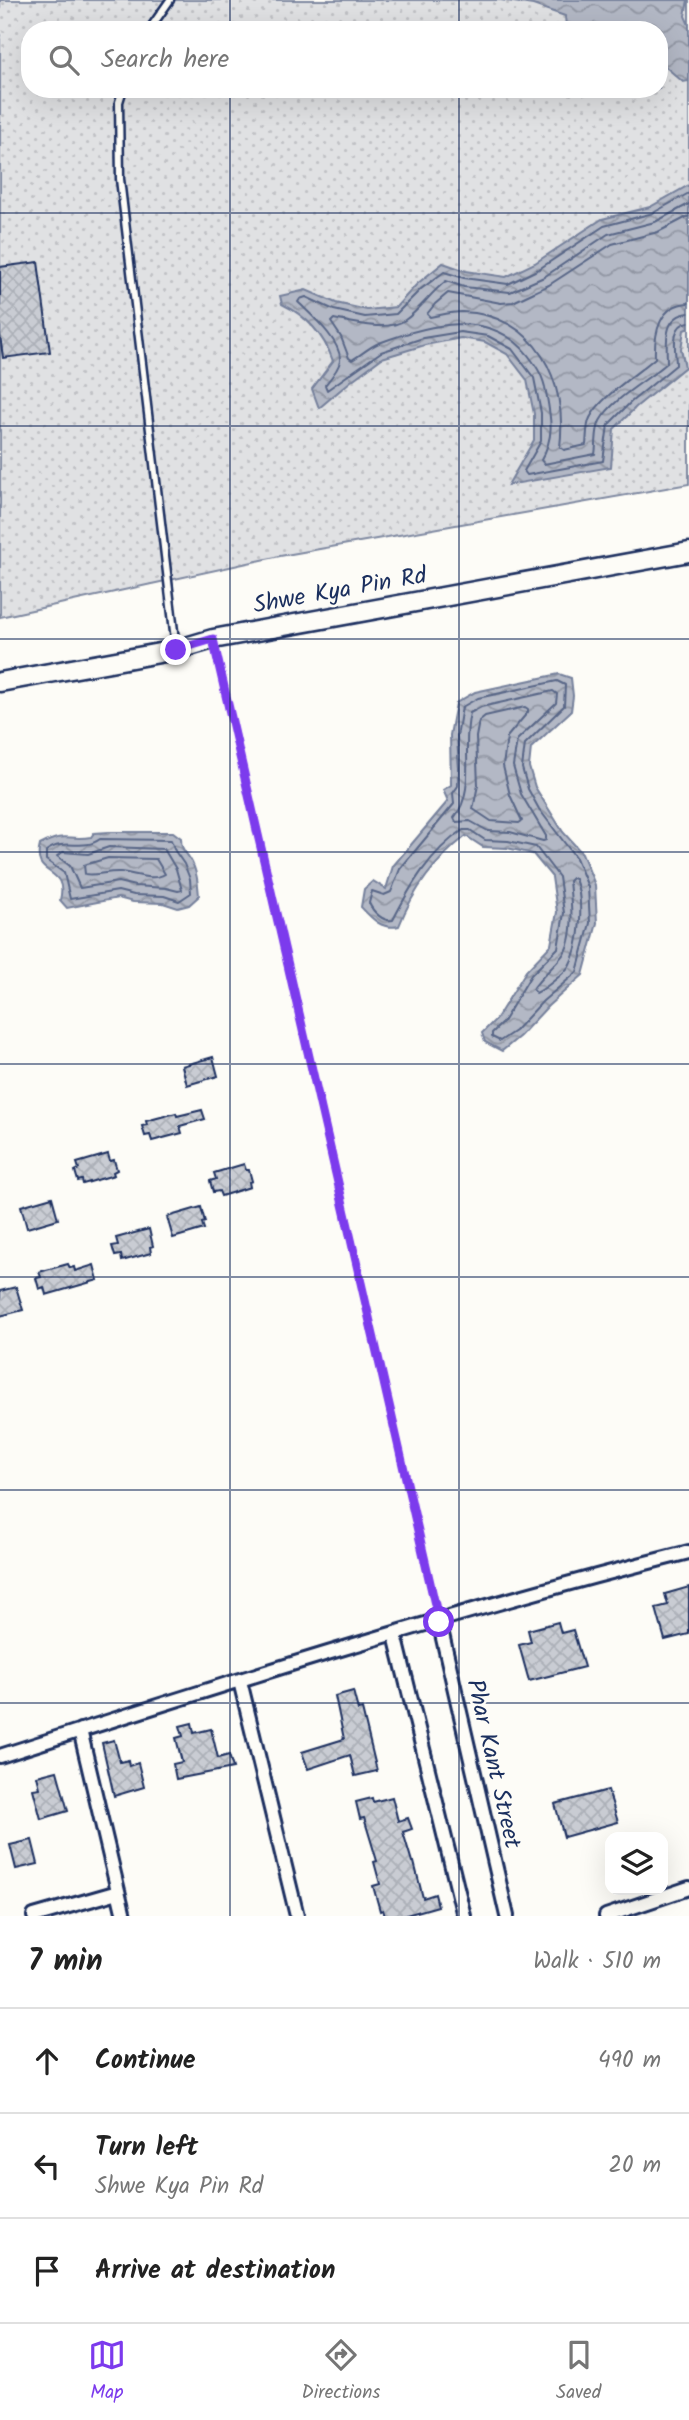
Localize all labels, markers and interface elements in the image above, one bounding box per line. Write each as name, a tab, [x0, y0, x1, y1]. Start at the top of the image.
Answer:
search box	[21, 21, 668, 98]
text: Search here	[101, 39, 229, 81]
icon: search	[45, 41, 83, 79]
street label: Shwe Kya Pin Rd	[250, 556, 431, 625]
route end	[160, 634, 191, 665]
route start	[423, 1606, 454, 1637]
street label: Phar Kant Street	[455, 1675, 532, 1853]
map controls	[605, 1832, 668, 1895]
button: layers	[605, 1832, 668, 1895]
text: 7 min	[28, 1938, 103, 1986]
text: Walk · 510 m	[533, 1944, 661, 1980]
text: Continue	[95, 2040, 196, 2082]
icon: ahead	[28, 2042, 66, 2080]
text: 490 m	[598, 2043, 661, 2079]
text: Turn left	[95, 2127, 198, 2169]
icon: left	[28, 2147, 66, 2185]
text: 20 m	[609, 2148, 661, 2184]
text: Shwe Kya Pin Rd	[95, 2169, 263, 2205]
text: Arrive at destination	[95, 2250, 335, 2292]
icon: arrive	[28, 2252, 66, 2290]
tab: Map	[88, 2336, 126, 2408]
tab: Directions	[302, 2336, 380, 2408]
tab: Saved	[556, 2336, 601, 2408]

